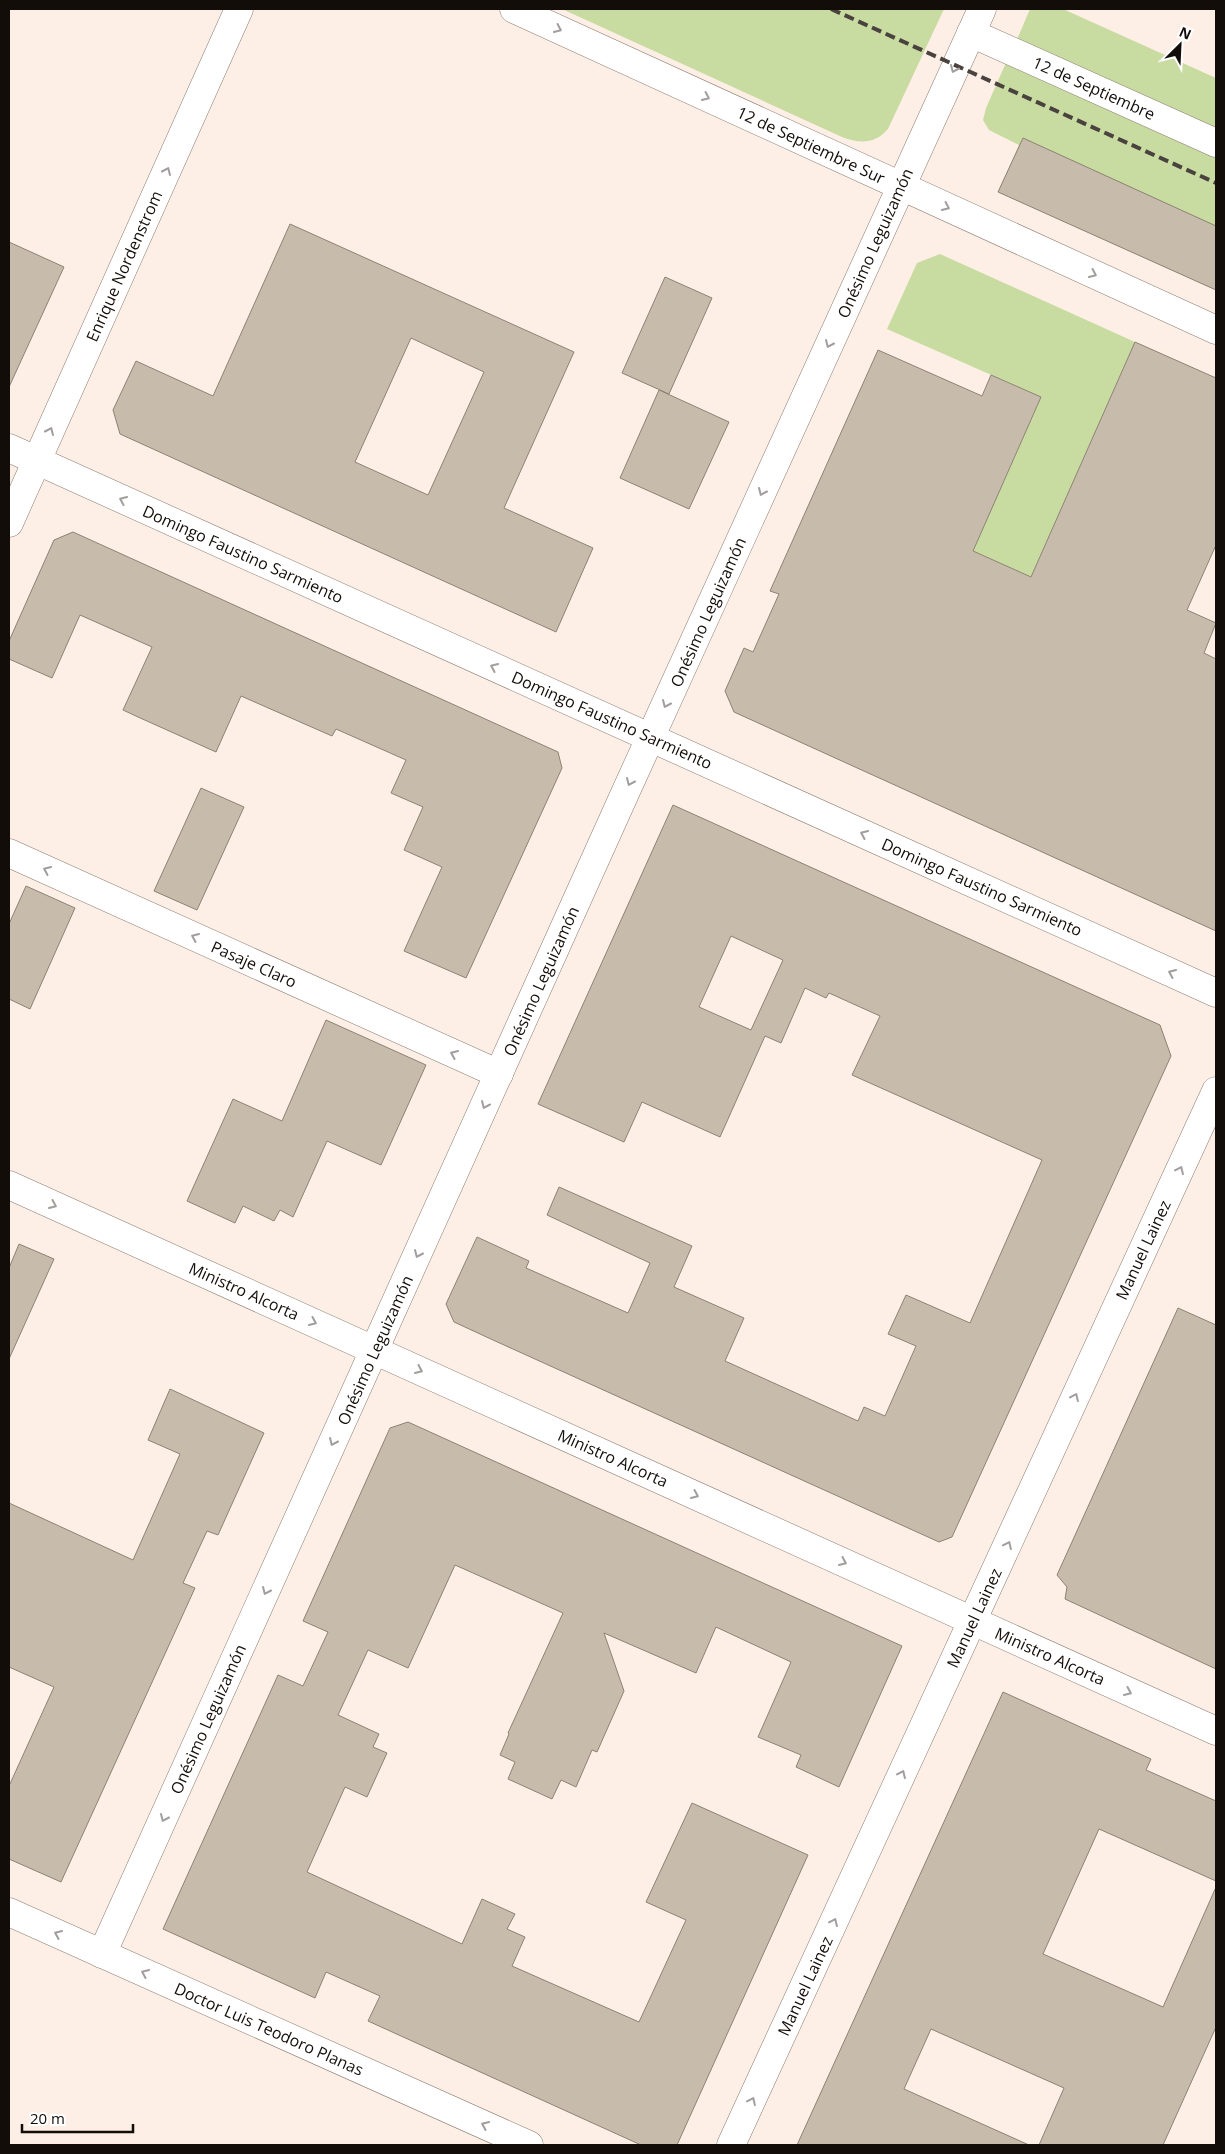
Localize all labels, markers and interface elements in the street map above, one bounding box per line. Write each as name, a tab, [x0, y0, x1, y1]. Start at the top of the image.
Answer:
north arrow	[1155, 20, 1205, 70]
text: N	[1176, 22, 1195, 44]
one-way arrow	[553, 23, 562, 33]
street label: 12 de Septiembre	[1029, 51, 1159, 125]
one-way arrow	[950, 64, 961, 73]
one-way arrow	[701, 90, 710, 101]
street label: 12 de Septiembre Sur	[733, 101, 889, 189]
street label: Onésimo Leguizamón	[832, 165, 918, 321]
one-way arrow	[160, 167, 171, 176]
street label: Enrique Nordenstrom	[81, 187, 167, 345]
one-way arrow	[941, 200, 950, 211]
one-way arrow	[1088, 268, 1097, 278]
one-way arrow	[825, 339, 836, 348]
one-way arrow	[44, 427, 55, 436]
one-way arrow	[758, 487, 768, 496]
one-way arrow	[119, 495, 128, 506]
street label: Domingo Faustino Sarmiento	[139, 500, 347, 608]
street label: Onésimo Leguizamón	[665, 534, 751, 690]
one-way arrow	[490, 663, 499, 674]
street label: Domingo Faustino Sarmiento	[508, 666, 716, 774]
one-way arrow	[661, 699, 672, 708]
one-way arrow	[626, 777, 637, 786]
one-way arrow	[860, 829, 869, 840]
street label: Domingo Faustino Sarmiento	[878, 833, 1086, 941]
one-way arrow	[43, 866, 52, 877]
street label: Onésimo Leguizamón	[498, 903, 584, 1059]
one-way arrow	[191, 933, 200, 944]
street label: Pasaje Claro	[208, 935, 300, 993]
one-way arrow	[1168, 968, 1177, 979]
one-way arrow	[451, 1051, 460, 1061]
one-way arrow	[481, 1100, 491, 1109]
one-way arrow	[1173, 1166, 1184, 1175]
street label: Manuel Lainez	[1110, 1197, 1176, 1303]
one-way arrow	[48, 1199, 57, 1210]
one-way arrow	[414, 1249, 425, 1258]
street label: Ministro Alcorta	[185, 1257, 303, 1325]
street label: Onésimo Leguizamón	[332, 1272, 418, 1428]
one-way arrow	[308, 1316, 317, 1327]
one-way arrow	[414, 1364, 423, 1375]
one-way arrow	[1069, 1393, 1080, 1402]
street label: Ministro Alcorta	[554, 1424, 672, 1492]
one-way arrow	[329, 1437, 339, 1446]
one-way arrow	[690, 1489, 699, 1499]
one-way arrow	[1001, 1541, 1012, 1550]
one-way arrow	[838, 1556, 847, 1566]
street label: Manuel Lainez	[941, 1565, 1007, 1671]
one-way arrow	[263, 1585, 273, 1594]
street label: Ministro Alcorta	[991, 1622, 1109, 1690]
street label: Onésimo Leguizamón	[165, 1641, 251, 1797]
one-way arrow	[1123, 1685, 1132, 1696]
one-way arrow	[896, 1770, 907, 1779]
one-way arrow	[159, 1813, 170, 1822]
one-way arrow	[828, 1918, 838, 1927]
one-way arrow	[54, 1930, 63, 1941]
street label: Manuel Lainez	[772, 1933, 838, 2039]
one-way arrow	[141, 1969, 150, 1980]
street label: Doctor Luis Teodoro Planas	[171, 1977, 367, 2081]
one-way arrow	[746, 2097, 756, 2106]
scale bar	[22, 2102, 134, 2134]
text: 20 m	[30, 2108, 65, 2128]
one-way arrow	[481, 2121, 490, 2132]

